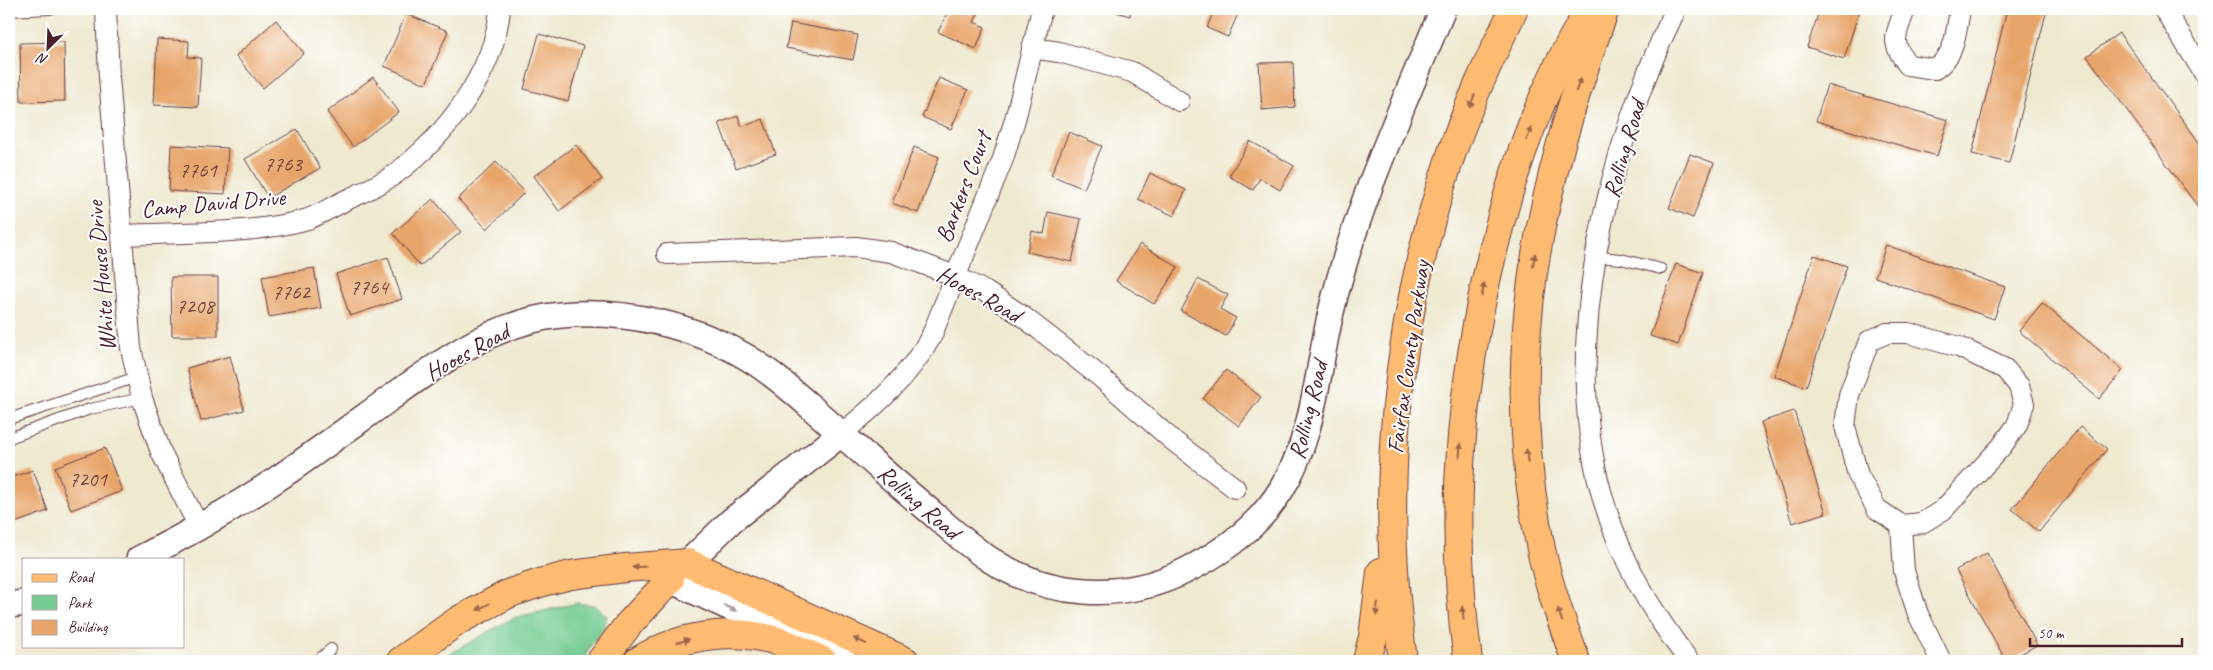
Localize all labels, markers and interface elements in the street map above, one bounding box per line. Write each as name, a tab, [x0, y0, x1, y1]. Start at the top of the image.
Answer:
north arrow	[22, 22, 72, 72]
text: N	[33, 49, 50, 69]
one-way arrow	[1575, 78, 1582, 93]
one-way arrow	[1468, 93, 1476, 108]
street label: Rolling Road	[1596, 93, 1653, 201]
street label: Barkers Court	[928, 125, 999, 247]
one-way arrow	[1525, 126, 1533, 141]
house number: 7763	[264, 151, 303, 177]
house number: 7761	[179, 157, 218, 183]
street label: Camp David Drive	[140, 182, 288, 224]
street label: White House Drive	[79, 197, 123, 352]
one-way arrow	[1530, 251, 1538, 267]
street label: Fairfax County Parkway	[1380, 257, 1437, 455]
street label: Hooes Road	[932, 259, 1030, 331]
house number: 7764	[350, 274, 390, 300]
house number: 7762	[272, 279, 311, 305]
one-way arrow	[1479, 282, 1487, 297]
house number: 7208	[176, 293, 216, 319]
street label: Hooes Road	[420, 315, 518, 387]
street label: Rolling Road	[1281, 354, 1335, 462]
one-way arrow	[1456, 442, 1464, 458]
one-way arrow	[1523, 448, 1531, 464]
street label: Rolling Road	[871, 458, 969, 548]
house number: 7201	[69, 466, 108, 492]
legend	[22, 558, 185, 648]
one-way arrow	[631, 563, 647, 571]
text: Road	[68, 568, 95, 587]
text: Park	[68, 594, 93, 613]
one-way arrow	[1372, 601, 1380, 617]
one-way arrow	[476, 602, 490, 611]
one-way arrow	[723, 603, 738, 612]
one-way arrow	[1459, 604, 1467, 620]
one-way arrow	[1556, 608, 1563, 623]
scale bar	[2030, 615, 2183, 647]
text: Building	[68, 618, 108, 637]
text: 50 m	[2038, 624, 2065, 643]
one-way arrow	[675, 637, 690, 645]
one-way arrow	[853, 637, 867, 645]

